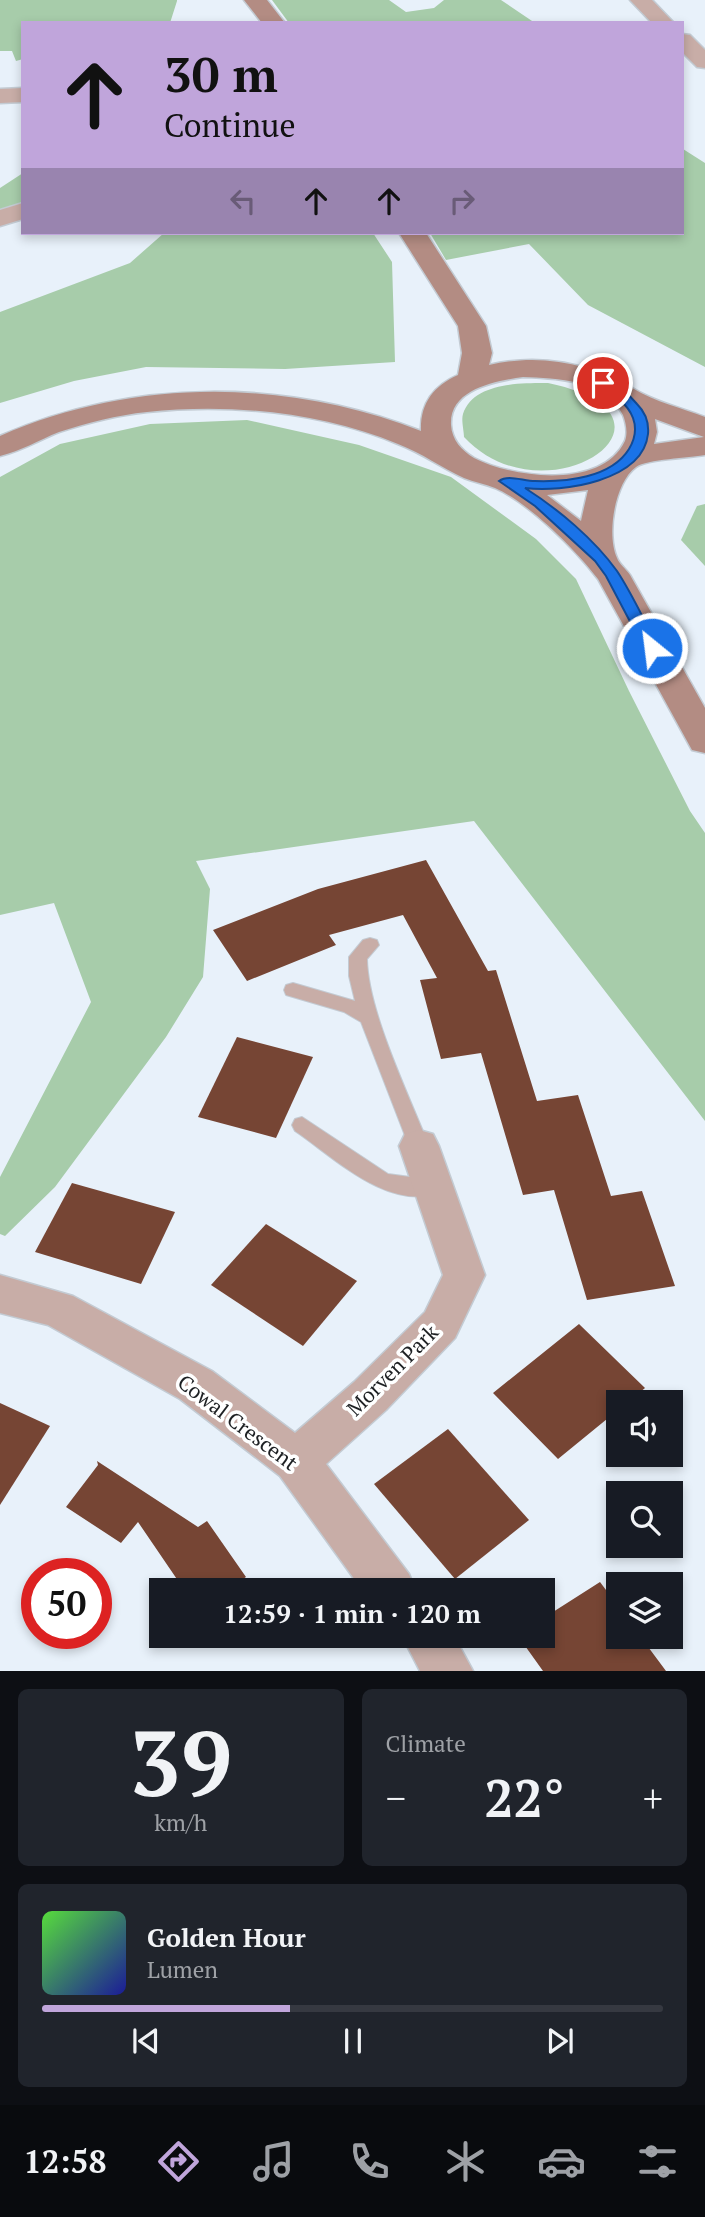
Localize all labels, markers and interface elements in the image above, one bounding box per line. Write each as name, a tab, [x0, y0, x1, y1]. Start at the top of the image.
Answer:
text: 30 m	[164, 41, 278, 106]
icon: ahead	[49, 49, 140, 140]
text: Continue	[164, 104, 296, 146]
icon: left	[224, 182, 262, 220]
icon: ahead	[297, 182, 335, 220]
icon: ahead	[370, 182, 408, 220]
icon: right	[443, 182, 481, 220]
pin	[573, 353, 633, 413]
icon: arrive	[584, 364, 622, 402]
position arrow	[615, 611, 689, 685]
street label: Morven Park	[340, 1318, 444, 1422]
street label: Cowal Crescent	[172, 1368, 304, 1476]
map controls	[606, 1390, 683, 1649]
button: sound	[606, 1390, 683, 1467]
button: search	[606, 1481, 683, 1558]
speed limit sign: 50	[21, 1558, 112, 1649]
button: layers	[606, 1572, 683, 1649]
text: 12:59 · 1 min · 120 m	[223, 1596, 481, 1630]
text: 39	[129, 1701, 232, 1822]
text: Climate	[386, 1728, 466, 1759]
text: 22°	[484, 1763, 564, 1832]
text: −	[386, 1773, 406, 1823]
text: +	[643, 1773, 663, 1823]
text: km/h	[154, 1807, 207, 1838]
text: Golden Hour	[147, 1920, 306, 1954]
text: Lumen	[147, 1954, 218, 1985]
icon: previous	[127, 2022, 165, 2060]
icon: pause	[334, 2022, 372, 2060]
icon: next	[541, 2022, 579, 2060]
icon: directions	[154, 2137, 203, 2186]
icon: music	[249, 2137, 298, 2186]
icon: phone	[345, 2137, 394, 2186]
icon: climate	[441, 2137, 490, 2186]
icon: car	[537, 2137, 586, 2186]
icon: filters	[633, 2137, 682, 2186]
text: 12:58	[23, 2140, 107, 2182]

